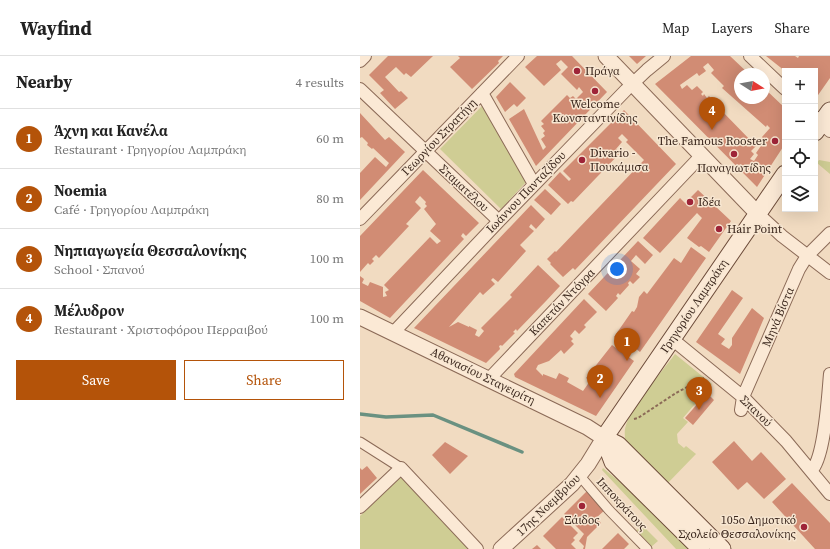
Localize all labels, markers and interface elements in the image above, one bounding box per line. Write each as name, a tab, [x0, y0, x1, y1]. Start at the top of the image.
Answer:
text: Wayfind	[20, 15, 92, 41]
text: Map	[662, 18, 689, 38]
text: Layers	[711, 18, 753, 38]
text: Share	[775, 18, 810, 38]
place label: Πράγα	[585, 63, 620, 79]
marker: Πράγα	[572, 66, 582, 76]
north arrow	[734, 68, 770, 104]
map controls	[782, 68, 818, 212]
button: +	[782, 68, 818, 104]
text: Nearby	[16, 70, 72, 94]
text: 4 results	[296, 74, 344, 91]
marker: Welcome Κωνσταντινίδης	[590, 86, 600, 96]
street label: Γεωργίου Στρατήγη	[398, 95, 480, 179]
place label: Welcome Κωνσταντινίδης	[552, 96, 638, 126]
pin: 4	[699, 97, 725, 130]
button: −	[782, 104, 818, 140]
text: Άχνη και Κανέλα	[54, 120, 168, 141]
text: 1	[25, 130, 33, 147]
text: 60 m	[316, 130, 344, 147]
place label: The Famous Rooster	[658, 133, 767, 149]
marker: The Famous Rooster	[770, 136, 780, 146]
button: locate	[782, 140, 818, 176]
text: Restaurant · Γρηγορίου Λαμπράκη	[54, 141, 246, 158]
place label: Divario - Πουκάμισα	[590, 145, 649, 175]
street label: Ιωάννου Πανταζίδου	[483, 148, 569, 236]
marker: Παναγιωτίδης	[729, 149, 739, 159]
marker: Divario - Πουκάμισα	[577, 155, 587, 165]
place label: Παναγιωτίδης	[697, 160, 772, 176]
street label: Σταματέλου	[436, 161, 492, 215]
button: layers	[782, 176, 818, 212]
text: Noemia	[54, 180, 107, 201]
text: 2	[25, 190, 33, 207]
text: 80 m	[316, 190, 344, 207]
place label: Ιδέα	[698, 194, 721, 210]
marker: Ιδέα	[685, 197, 695, 207]
text: Café · Γρηγορίου Λαμπράκη	[54, 201, 209, 218]
place label: Hair Point	[727, 221, 782, 237]
marker: Hair Point	[714, 224, 724, 234]
text: Νηπιαγωγεία Θεσσαλονίκης	[54, 240, 247, 261]
text: 3	[25, 250, 33, 267]
text: 100 m	[310, 250, 344, 267]
street label: Γρηγορίου Λαμπράκη	[657, 256, 731, 356]
your location	[607, 259, 627, 279]
text: School · Σπανού	[54, 261, 145, 278]
street label: Καπετάν Ντόγρα	[526, 265, 599, 339]
street label: Μηνά Βίστα	[758, 284, 798, 349]
text: Μέλυδρον	[54, 300, 124, 321]
text: 4	[25, 310, 33, 327]
text: 100 m	[310, 310, 344, 327]
text: Restaurant · Χριστοφόρου Περραιβού	[54, 321, 268, 338]
pin: 1	[614, 328, 640, 361]
street label: Αθανασίου Σταγειρίτη	[428, 344, 538, 408]
button: Save	[16, 360, 176, 400]
button: Share	[184, 360, 344, 400]
pin: 2	[587, 365, 613, 398]
pin: 3	[686, 377, 712, 410]
street label: Σπανού	[737, 392, 775, 430]
street label: 17ης Νοεμβρίου	[513, 470, 583, 540]
street label: Ιπποκράτους	[593, 474, 651, 535]
marker: Ξάιδος	[577, 501, 587, 511]
place label: Ξάιδος	[564, 512, 600, 528]
place label: 105ο Δημοτικό Σχολείο Θεσσαλονίκης	[678, 512, 797, 542]
marker: 105ο Δημοτικό Σχολείο Θεσσαλονίκης	[799, 522, 809, 532]

